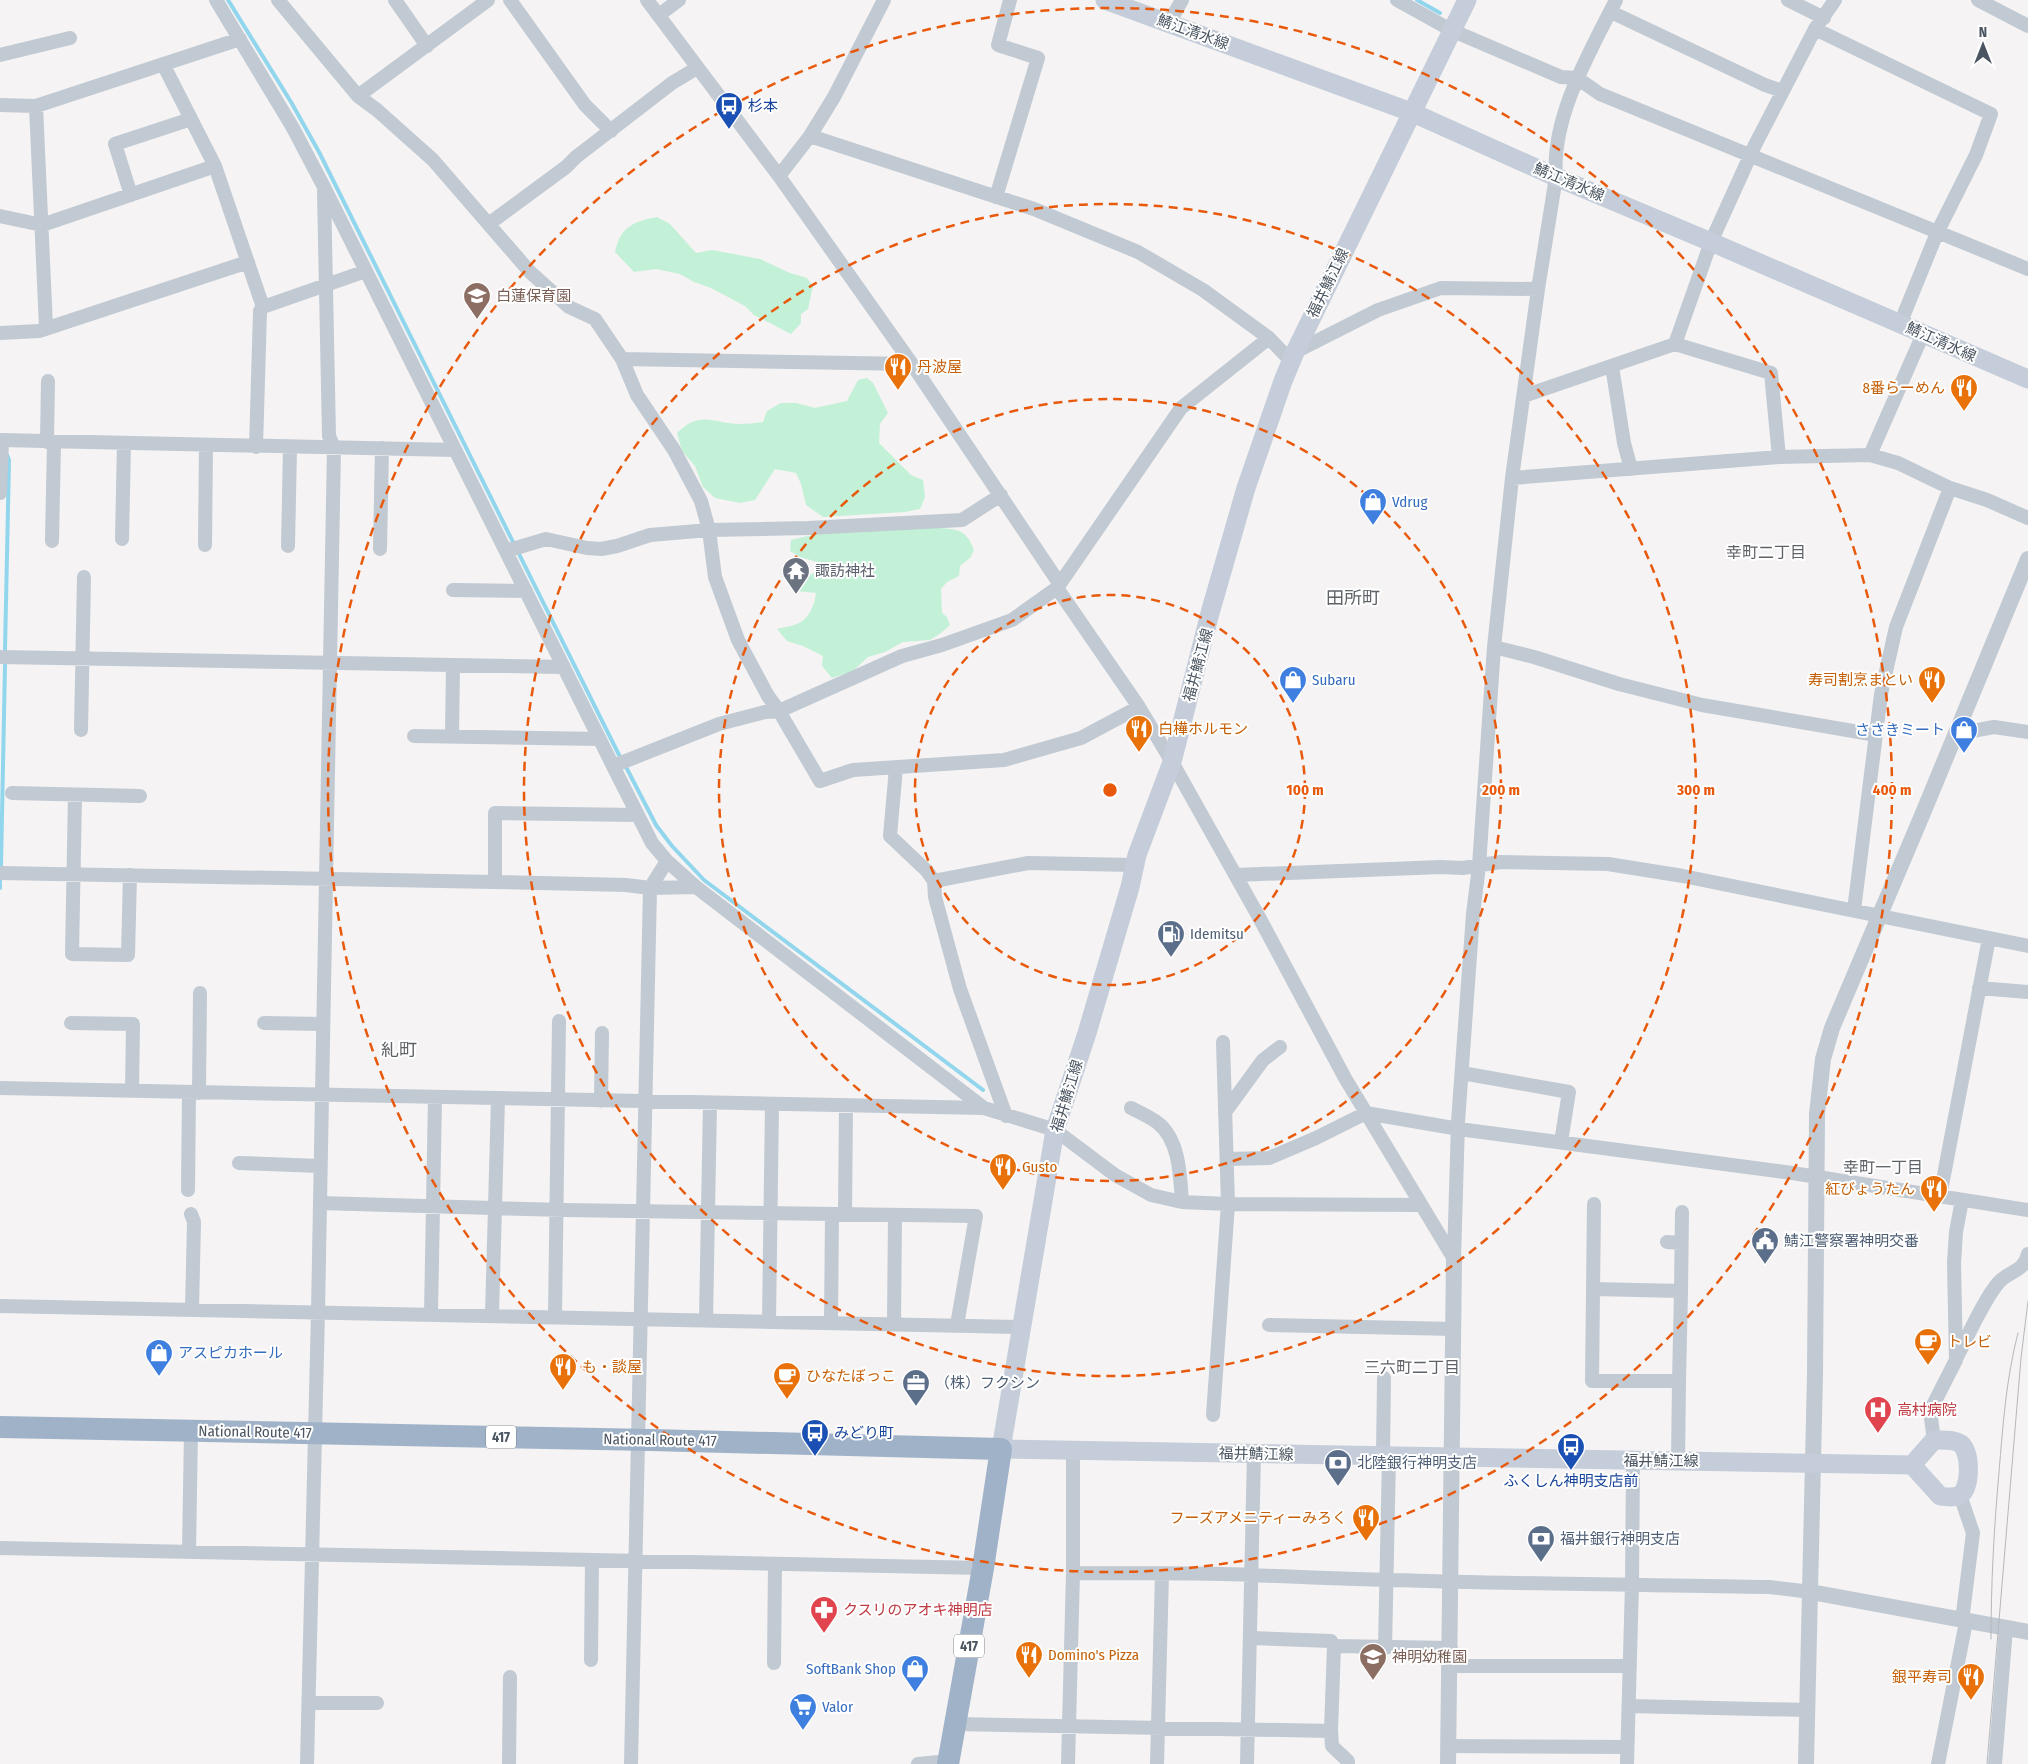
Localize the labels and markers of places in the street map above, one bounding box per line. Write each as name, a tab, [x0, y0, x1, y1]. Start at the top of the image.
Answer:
bus stop icon: 杉本	[714, 91, 744, 130]
place label: 杉本	[748, 97, 778, 115]
school or university icon: 白蓮保育園	[462, 281, 492, 320]
place label: 白蓮保育園	[496, 287, 571, 305]
restaurant icon: 丹波屋	[883, 352, 913, 391]
place label: 丹波屋	[917, 358, 962, 376]
restaurant icon: 8番らーめん	[1949, 373, 1979, 412]
place label: 8番らーめん	[1862, 379, 1945, 397]
shop icon: Vdrug	[1358, 487, 1388, 526]
place label: Vdrug	[1392, 493, 1427, 511]
temple icon: 諏訪神社	[781, 556, 811, 595]
place label: 諏訪神社	[815, 562, 875, 580]
shop icon: Subaru	[1278, 665, 1308, 704]
restaurant icon: 寿司割烹まとい	[1917, 665, 1947, 704]
place label: Subaru	[1312, 671, 1356, 689]
place label: 寿司割烹まとい	[1808, 671, 1913, 689]
restaurant icon: 白樺ホルモン	[1124, 714, 1154, 753]
shop icon: ささきミート	[1949, 715, 1979, 754]
place label: 白樺ホルモン	[1158, 720, 1248, 738]
place label: ささきミート	[1855, 721, 1945, 739]
centre of rings	[1101, 781, 1119, 799]
fuel station icon: Idemitsu	[1156, 919, 1186, 958]
place label: Idemitsu	[1190, 925, 1244, 943]
restaurant icon: Gusto	[988, 1152, 1018, 1191]
place label: Gusto	[1022, 1158, 1058, 1176]
restaurant icon: 紅びょうたん	[1919, 1174, 1949, 1213]
place label: 紅びょうたん	[1825, 1180, 1915, 1198]
public building icon: 鯖江警察署神明交番	[1750, 1226, 1780, 1265]
place label: 鯖江警察署神明交番	[1784, 1232, 1919, 1250]
cafe icon: トレビ	[1913, 1327, 1943, 1366]
place label: トレビ	[1947, 1333, 1992, 1351]
shop icon: アスピカホール	[144, 1338, 174, 1377]
place label: アスピカホール	[178, 1344, 283, 1362]
restaurant icon: も・談屋	[548, 1352, 578, 1391]
place label: も・談屋	[582, 1358, 642, 1376]
cafe icon: ひなたぼっこ	[772, 1361, 802, 1400]
place label: ひなたぼっこ	[806, 1367, 896, 1385]
office icon: （株）フクシン	[901, 1368, 931, 1407]
place label: （株）フクシン	[935, 1374, 1040, 1392]
hospital icon: 高村病院	[1863, 1395, 1893, 1434]
place label: 高村病院	[1897, 1401, 1957, 1419]
bus stop icon: みどり町	[800, 1418, 830, 1457]
place label: みどり町	[834, 1424, 894, 1442]
bus stop icon: ふくしん神明支店前	[1556, 1432, 1586, 1471]
bank icon: 北陸銀行神明支店	[1323, 1448, 1353, 1487]
place label: 北陸銀行神明支店	[1357, 1454, 1477, 1472]
place label: ふくしん神明支店前	[1503, 1472, 1639, 1490]
restaurant icon: フーズアメニティーみろく	[1351, 1503, 1381, 1542]
place label: フーズアメニティーみろく	[1169, 1509, 1347, 1527]
bank icon: 福井銀行神明支店	[1526, 1524, 1556, 1563]
place label: 福井銀行神明支店	[1560, 1530, 1680, 1548]
pharmacy icon: クスリのアオキ神明店	[809, 1595, 839, 1634]
place label: クスリのアオキ神明店	[843, 1601, 993, 1619]
restaurant icon: Domino's Pizza	[1014, 1640, 1044, 1679]
school or university icon: 神明幼稚園	[1358, 1642, 1388, 1681]
place label: Domino's Pizza	[1048, 1646, 1139, 1664]
place label: 神明幼稚園	[1392, 1648, 1467, 1666]
shop icon: SoftBank Shop	[900, 1654, 930, 1693]
place label: SoftBank Shop	[806, 1660, 896, 1678]
restaurant icon: 銀平寿司	[1956, 1662, 1986, 1701]
place label: 銀平寿司	[1892, 1668, 1952, 1686]
supermarket icon: Valor	[788, 1692, 818, 1731]
place label: Valor	[822, 1698, 854, 1716]

